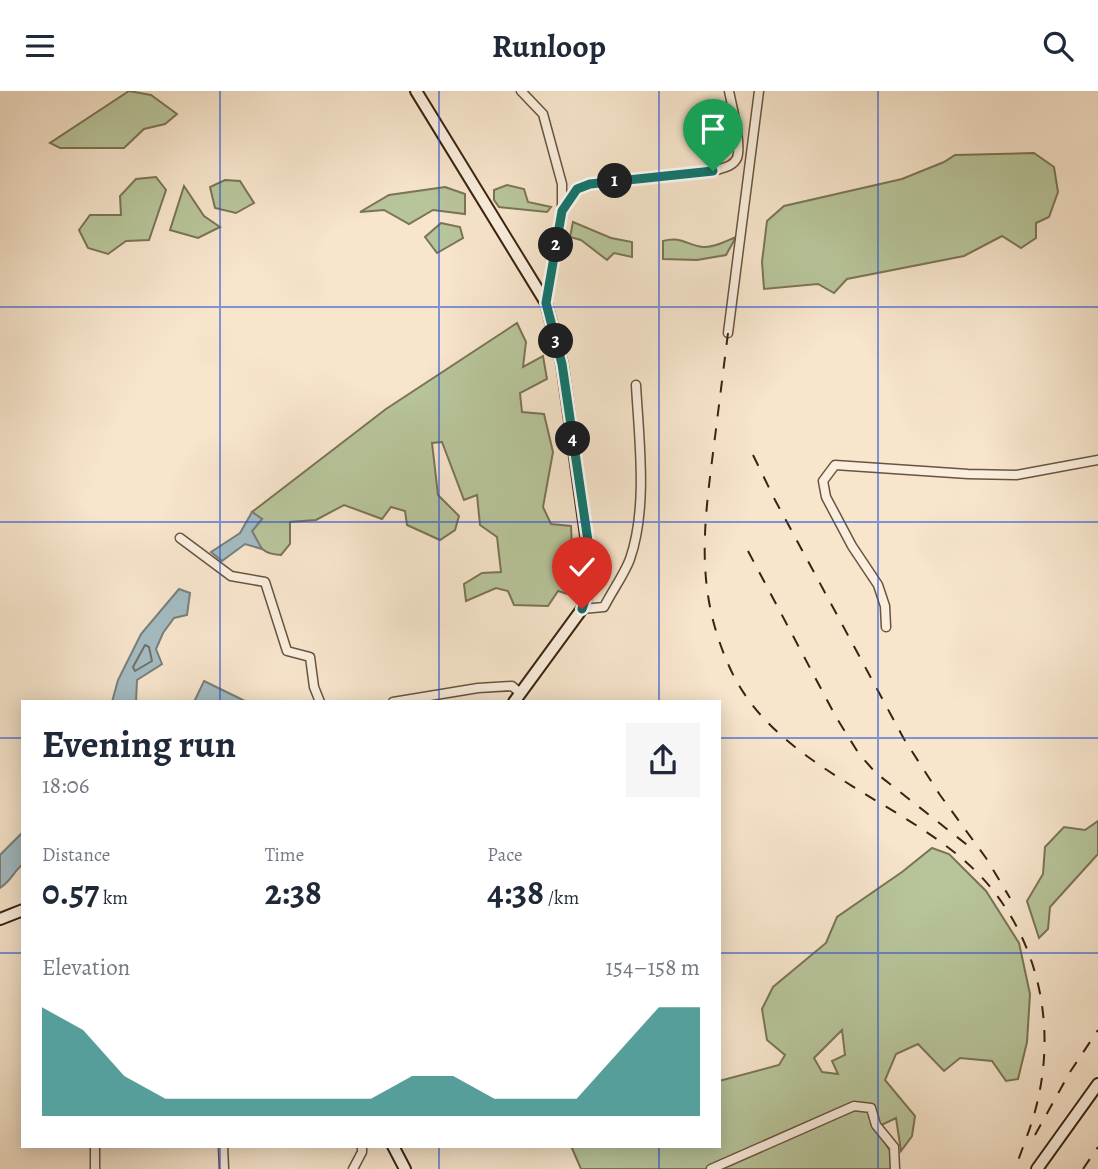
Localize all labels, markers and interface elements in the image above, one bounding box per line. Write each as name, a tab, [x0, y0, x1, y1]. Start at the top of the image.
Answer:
text: Runloop	[492, 24, 606, 68]
icon: menu	[21, 27, 59, 65]
icon: search	[1039, 27, 1077, 65]
pin	[683, 99, 743, 171]
icon: arrive	[694, 110, 732, 148]
pin: 1	[598, 163, 632, 199]
text: 1	[611, 167, 618, 193]
pin: 2	[538, 227, 574, 263]
text: 2	[551, 231, 560, 257]
pin: 3	[538, 323, 574, 359]
text: 3	[551, 327, 560, 353]
pin: 4	[556, 421, 590, 457]
text: 4	[568, 425, 577, 451]
pin	[552, 537, 612, 609]
icon: check	[563, 548, 601, 586]
text: Evening run	[42, 718, 236, 770]
button: share	[626, 723, 700, 797]
text: 18:06	[42, 770, 89, 801]
text: Distance	[42, 842, 110, 868]
text: Time	[265, 842, 304, 868]
text: Pace	[487, 842, 523, 868]
text: 0.57	[42, 868, 99, 916]
text: 2:38	[265, 868, 322, 916]
text: 4:38	[487, 868, 544, 916]
text: km	[99, 885, 128, 911]
text: /km	[544, 885, 579, 911]
text: Elevation	[42, 952, 130, 983]
text: 154–158 m	[605, 952, 700, 983]

